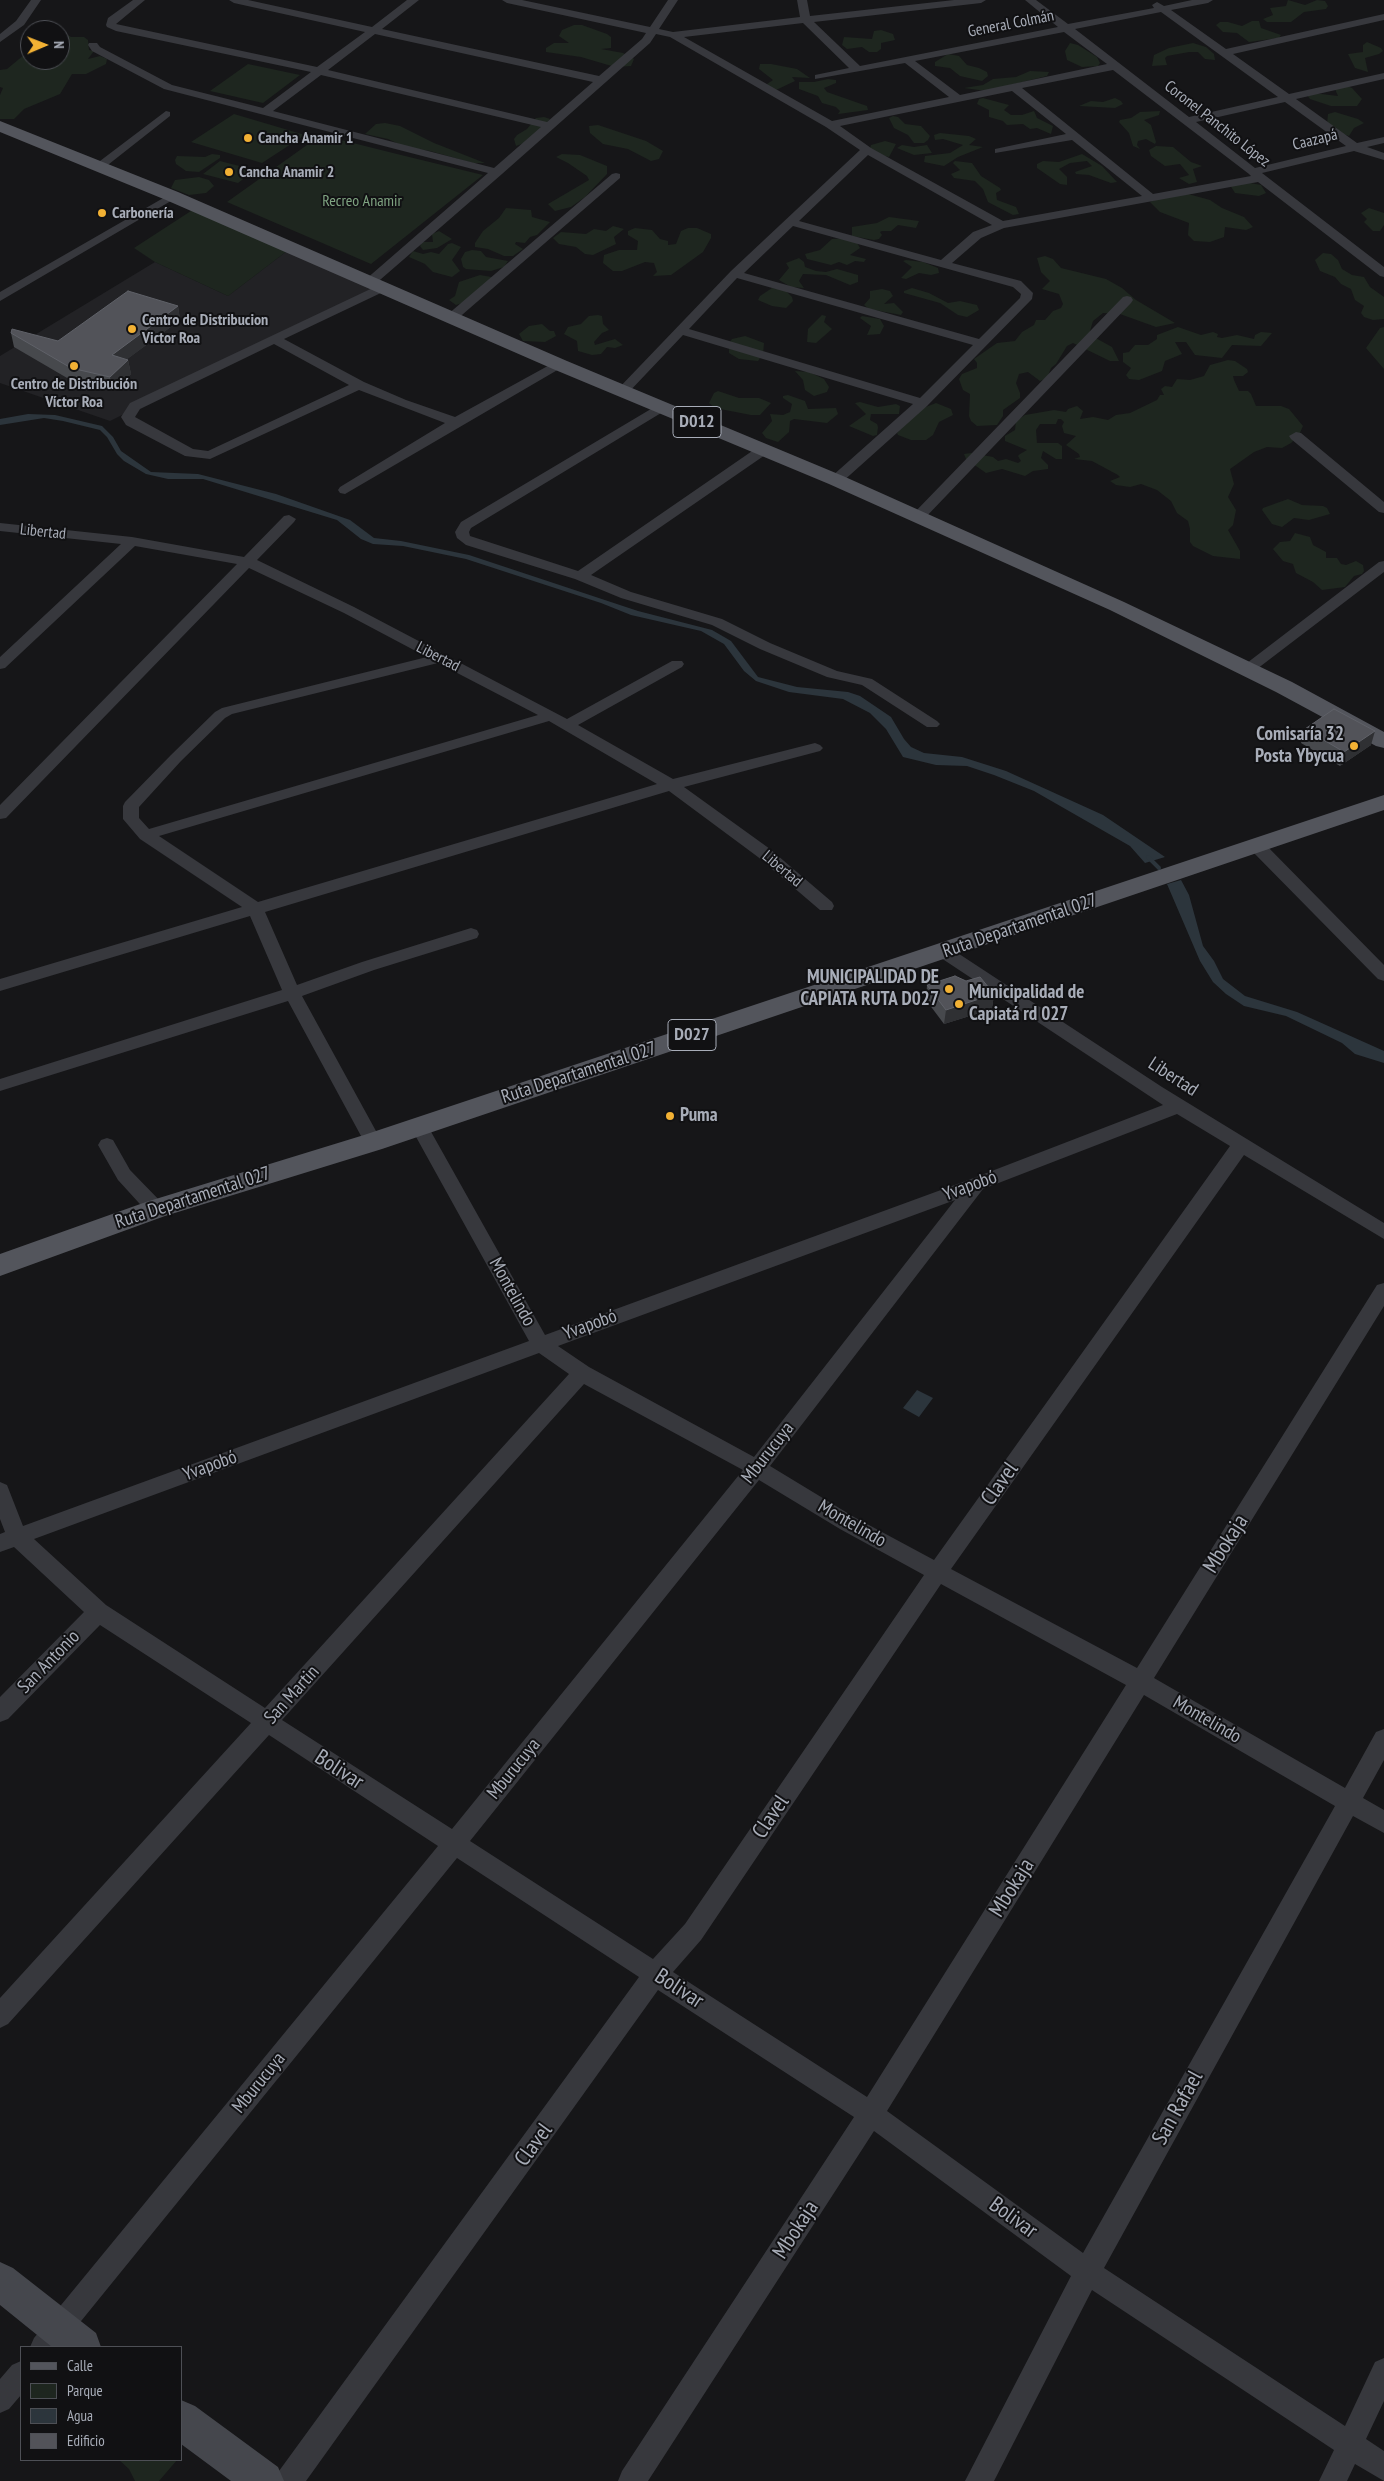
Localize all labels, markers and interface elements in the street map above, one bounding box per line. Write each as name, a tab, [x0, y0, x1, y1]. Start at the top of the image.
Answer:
street label: General Colmán	[966, 6, 1056, 42]
north arrow	[20, 20, 70, 70]
text: N	[50, 41, 68, 49]
street label: Coronel Panchito López	[1160, 77, 1274, 171]
street label: Caazapá	[1291, 125, 1339, 155]
place label: Cancha Anamir 1	[258, 128, 353, 148]
marker: Cancha Anamir 1	[242, 132, 254, 144]
place label: Cancha Anamir 2	[239, 162, 334, 182]
marker: Cancha Anamir 2	[223, 166, 235, 178]
park label: Recreo Anamir	[322, 191, 402, 211]
place label: Carbonería	[112, 203, 174, 223]
marker: Carbonería	[96, 207, 108, 219]
place label: Centro de Distribucion Victor Roa	[142, 310, 268, 348]
marker: Centro de Distribucion Victor Roa	[126, 323, 138, 335]
marker: Centro de Distribución Víctor Roa	[68, 360, 80, 372]
place label: Centro de Distribución Víctor Roa	[11, 374, 137, 412]
road number: D012	[673, 407, 721, 438]
street label: Libertad	[19, 520, 67, 544]
street label: Libertad	[413, 638, 463, 676]
place label: Comisaría 32 Posta Ybycua	[1255, 724, 1344, 768]
marker: Comisaría 32 Posta Ybycua	[1348, 740, 1360, 752]
street label: Libertad	[758, 847, 806, 891]
street label: Ruta Departamental 027	[940, 889, 1100, 963]
place label: MUNICIPALIDAD DE CAPIATA RUTA D027	[801, 967, 939, 1011]
place label: Municipalidad de Capiatá rd 027	[969, 982, 1084, 1026]
marker: MUNICIPALIDAD DE CAPIATA RUTA D027	[943, 983, 955, 995]
marker: Municipalidad de Capiatá rd 027	[953, 998, 965, 1010]
road number: D027	[668, 1020, 716, 1050]
street label: Ruta Departamental 027	[498, 1037, 660, 1109]
street label: Libertad	[1144, 1053, 1202, 1101]
place label: Puma	[680, 1105, 718, 1127]
marker: Puma	[664, 1110, 676, 1122]
street label: Ruta Departamental 027	[112, 1162, 274, 1234]
street label: Yvapobó	[940, 1166, 1000, 1206]
street label: Montelindo	[484, 1254, 540, 1330]
street label: Yvapobó	[560, 1305, 620, 1345]
street label: Mburucuya	[737, 1418, 799, 1488]
street label: Yvapobó	[180, 1446, 240, 1486]
street label: Clavel	[976, 1457, 1024, 1511]
street label: Montelindo	[814, 1495, 890, 1553]
street label: Mbokaja	[1198, 1510, 1254, 1578]
street label: San Antonio	[13, 1626, 85, 1698]
street label: San Martin	[260, 1661, 324, 1729]
street label: Montelindo	[1169, 1691, 1245, 1749]
street label: Mburucuya	[483, 1734, 545, 1804]
street label: Bolivar	[310, 1744, 368, 1796]
street label: Clavel	[747, 1790, 795, 1844]
street label: Mbokaja	[984, 1854, 1040, 1922]
street label: Bolivar	[650, 1963, 708, 2015]
street label: Mburucuya	[228, 2048, 290, 2118]
street label: San Rafael	[1147, 2066, 1209, 2150]
street label: Clavel	[510, 2118, 558, 2172]
street label: Bolivar	[984, 2192, 1042, 2244]
street label: Mbokaja	[768, 2196, 824, 2264]
legend	[20, 2346, 182, 2461]
text: Calle	[67, 2356, 93, 2375]
text: Parque	[67, 2381, 103, 2400]
text: Agua	[67, 2406, 93, 2425]
text: Edificio	[67, 2431, 105, 2450]

